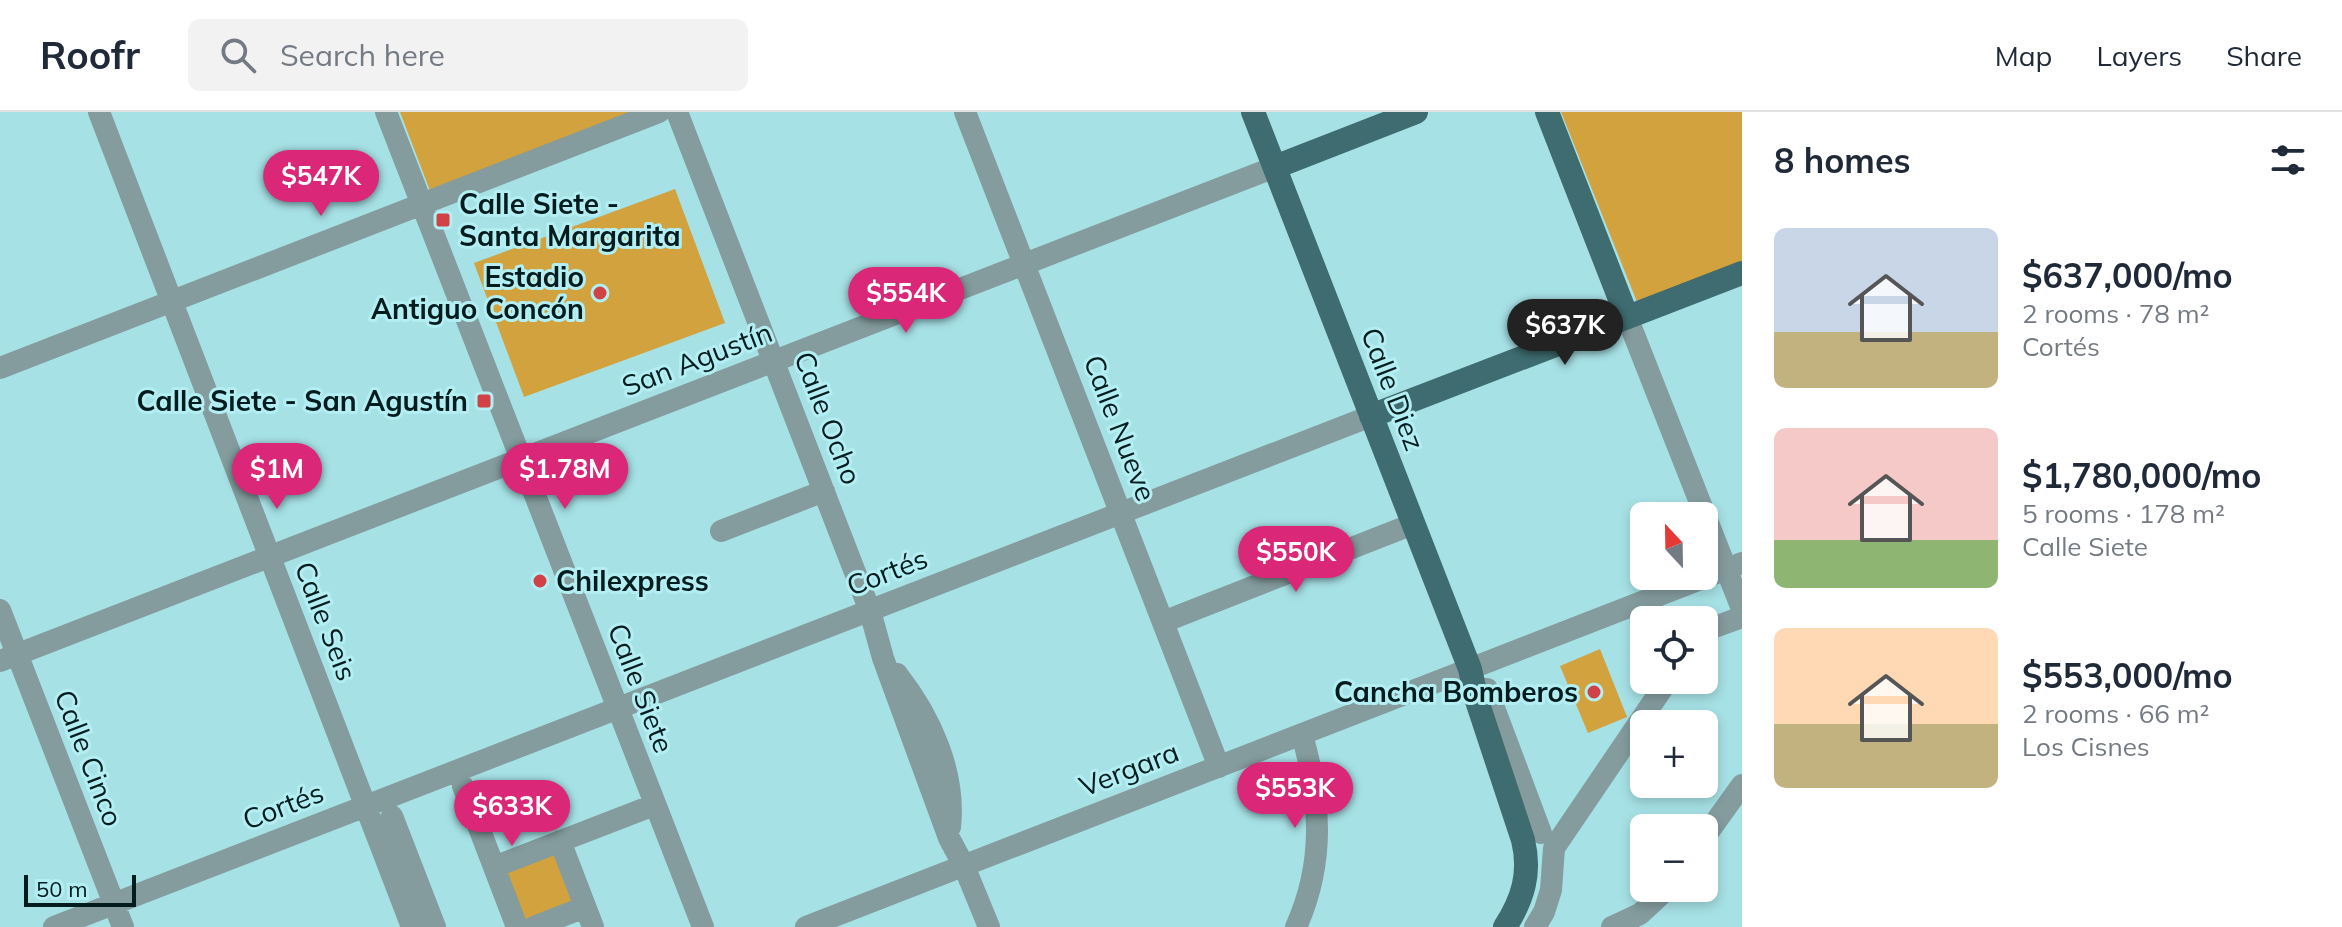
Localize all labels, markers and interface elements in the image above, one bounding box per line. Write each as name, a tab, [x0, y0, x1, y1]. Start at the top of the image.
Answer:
search box	[188, 19, 748, 91]
text: Roofr	[40, 31, 140, 79]
icon: search	[216, 33, 260, 77]
text: Search here	[280, 36, 445, 74]
text: Map	[1995, 38, 2052, 73]
text: Layers	[2096, 38, 2182, 73]
text: Share	[2226, 38, 2302, 73]
icon: filters	[2266, 138, 2310, 182]
text: 8 homes	[1774, 139, 1911, 182]
pin: $547K	[265, 150, 377, 218]
text: $547K	[281, 159, 361, 192]
place label: Calle Siete - Santa Margarita	[459, 186, 681, 253]
marker: Calle Siete - Santa Margarita	[434, 211, 452, 229]
text: $637,000/mo	[2022, 254, 2233, 297]
place label: Estadio Antiguo Concón	[371, 259, 584, 326]
icon: home	[1838, 260, 1934, 356]
pin: $554K	[850, 267, 962, 335]
text: $554K	[866, 276, 946, 309]
marker: Estadio Antiguo Concón	[591, 284, 609, 302]
text: 2 rooms · 78 m²	[2022, 297, 2209, 330]
pin: $637K	[1509, 299, 1621, 367]
text: $637K	[1525, 308, 1605, 341]
street label: San Agustín	[617, 314, 777, 403]
street label: Calle Diez	[1354, 322, 1433, 455]
text: Cortés	[2022, 330, 2100, 363]
street label: Calle Ocho	[787, 347, 870, 489]
street label: Calle Nueve	[1077, 350, 1164, 506]
place label: Calle Siete - San Agustín	[137, 383, 468, 418]
marker: Calle Siete - San Agustín	[475, 392, 493, 410]
pin: $1M	[238, 443, 316, 511]
pin: $1.78M	[500, 443, 630, 511]
text: $1M	[250, 452, 304, 485]
text: $1.78M	[519, 452, 611, 485]
text: $1,780,000/mo	[2022, 454, 2261, 497]
icon: home	[1838, 460, 1934, 556]
text: 5 rooms · 178 m²	[2022, 497, 2225, 530]
north arrow	[1630, 502, 1718, 590]
map controls	[1630, 502, 1718, 902]
pin: $550K	[1240, 526, 1352, 594]
text: Calle Siete	[2022, 530, 2148, 563]
text: $550K	[1256, 535, 1336, 568]
street label: Cortés	[841, 540, 932, 603]
street label: Calle Seis	[288, 556, 365, 685]
place label: Chilexpress	[556, 563, 709, 598]
marker: Chilexpress	[531, 572, 549, 590]
button: locate	[1630, 606, 1718, 694]
street label: Calle Siete	[601, 618, 682, 757]
text: $553,000/mo	[2022, 654, 2233, 697]
icon: home	[1838, 660, 1934, 756]
place label: Cancha Bomberos	[1334, 674, 1578, 709]
marker: Cancha Bomberos	[1585, 683, 1603, 701]
street label: Calle Cinco	[47, 685, 131, 831]
text: 2 rooms · 66 m²	[2022, 697, 2209, 730]
button: +	[1630, 710, 1718, 798]
text: Los Cisnes	[2022, 730, 2150, 763]
street label: Vergara	[1074, 734, 1183, 803]
pin: $553K	[1239, 762, 1351, 830]
text: $553K	[1255, 771, 1335, 804]
street label: Cortés	[237, 774, 328, 837]
pin: $633K	[456, 780, 568, 848]
text: $633K	[472, 789, 552, 822]
button: −	[1630, 814, 1718, 902]
scale bar	[24, 871, 136, 907]
text: 50 m	[36, 875, 87, 903]

